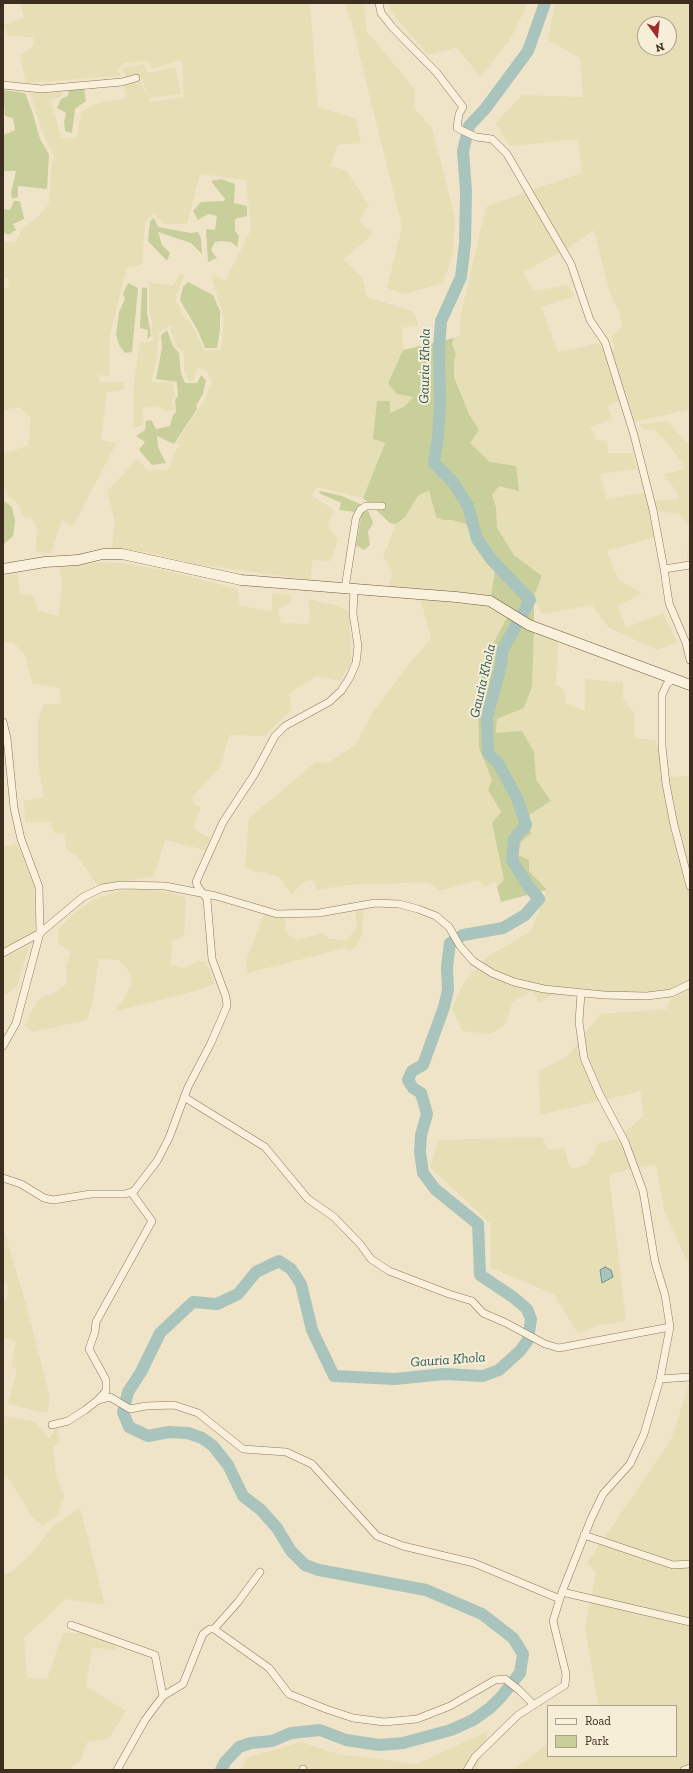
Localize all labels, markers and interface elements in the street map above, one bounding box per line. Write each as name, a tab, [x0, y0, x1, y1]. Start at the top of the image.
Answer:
north arrow	[637, 16, 677, 56]
text: N	[654, 40, 666, 54]
water label: Gauria Khola	[416, 328, 434, 404]
water label: Gauria Khola	[466, 642, 500, 720]
water label: Gauria Khola	[410, 1349, 486, 1371]
legend	[547, 1705, 677, 1757]
text: Road	[585, 1714, 611, 1728]
text: Park	[585, 1734, 609, 1748]

